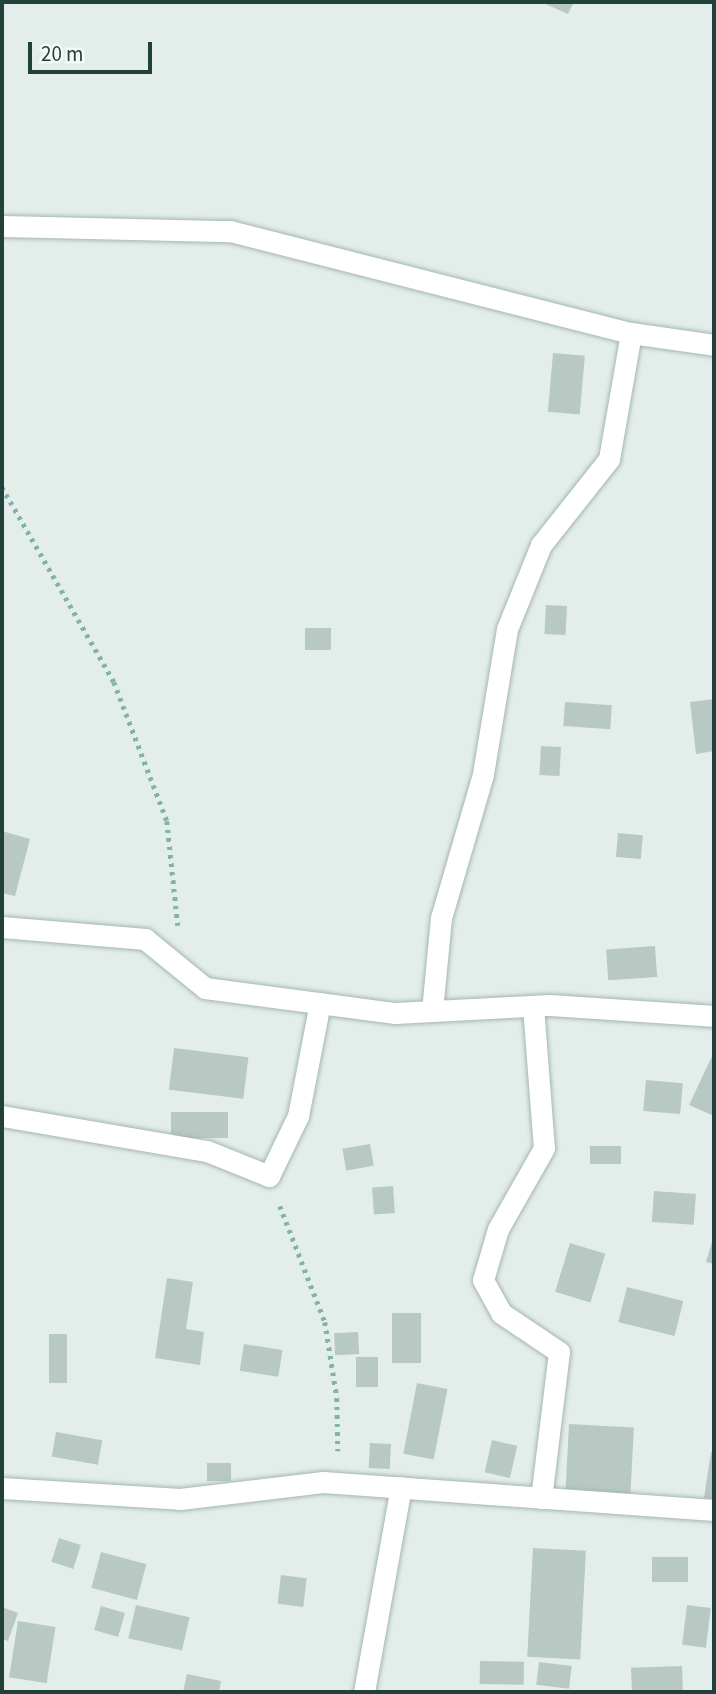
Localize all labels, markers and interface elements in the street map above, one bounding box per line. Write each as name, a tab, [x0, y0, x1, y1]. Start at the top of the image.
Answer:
scale bar	[32, 28, 156, 72]
text: 20 m	[41, 39, 83, 69]

